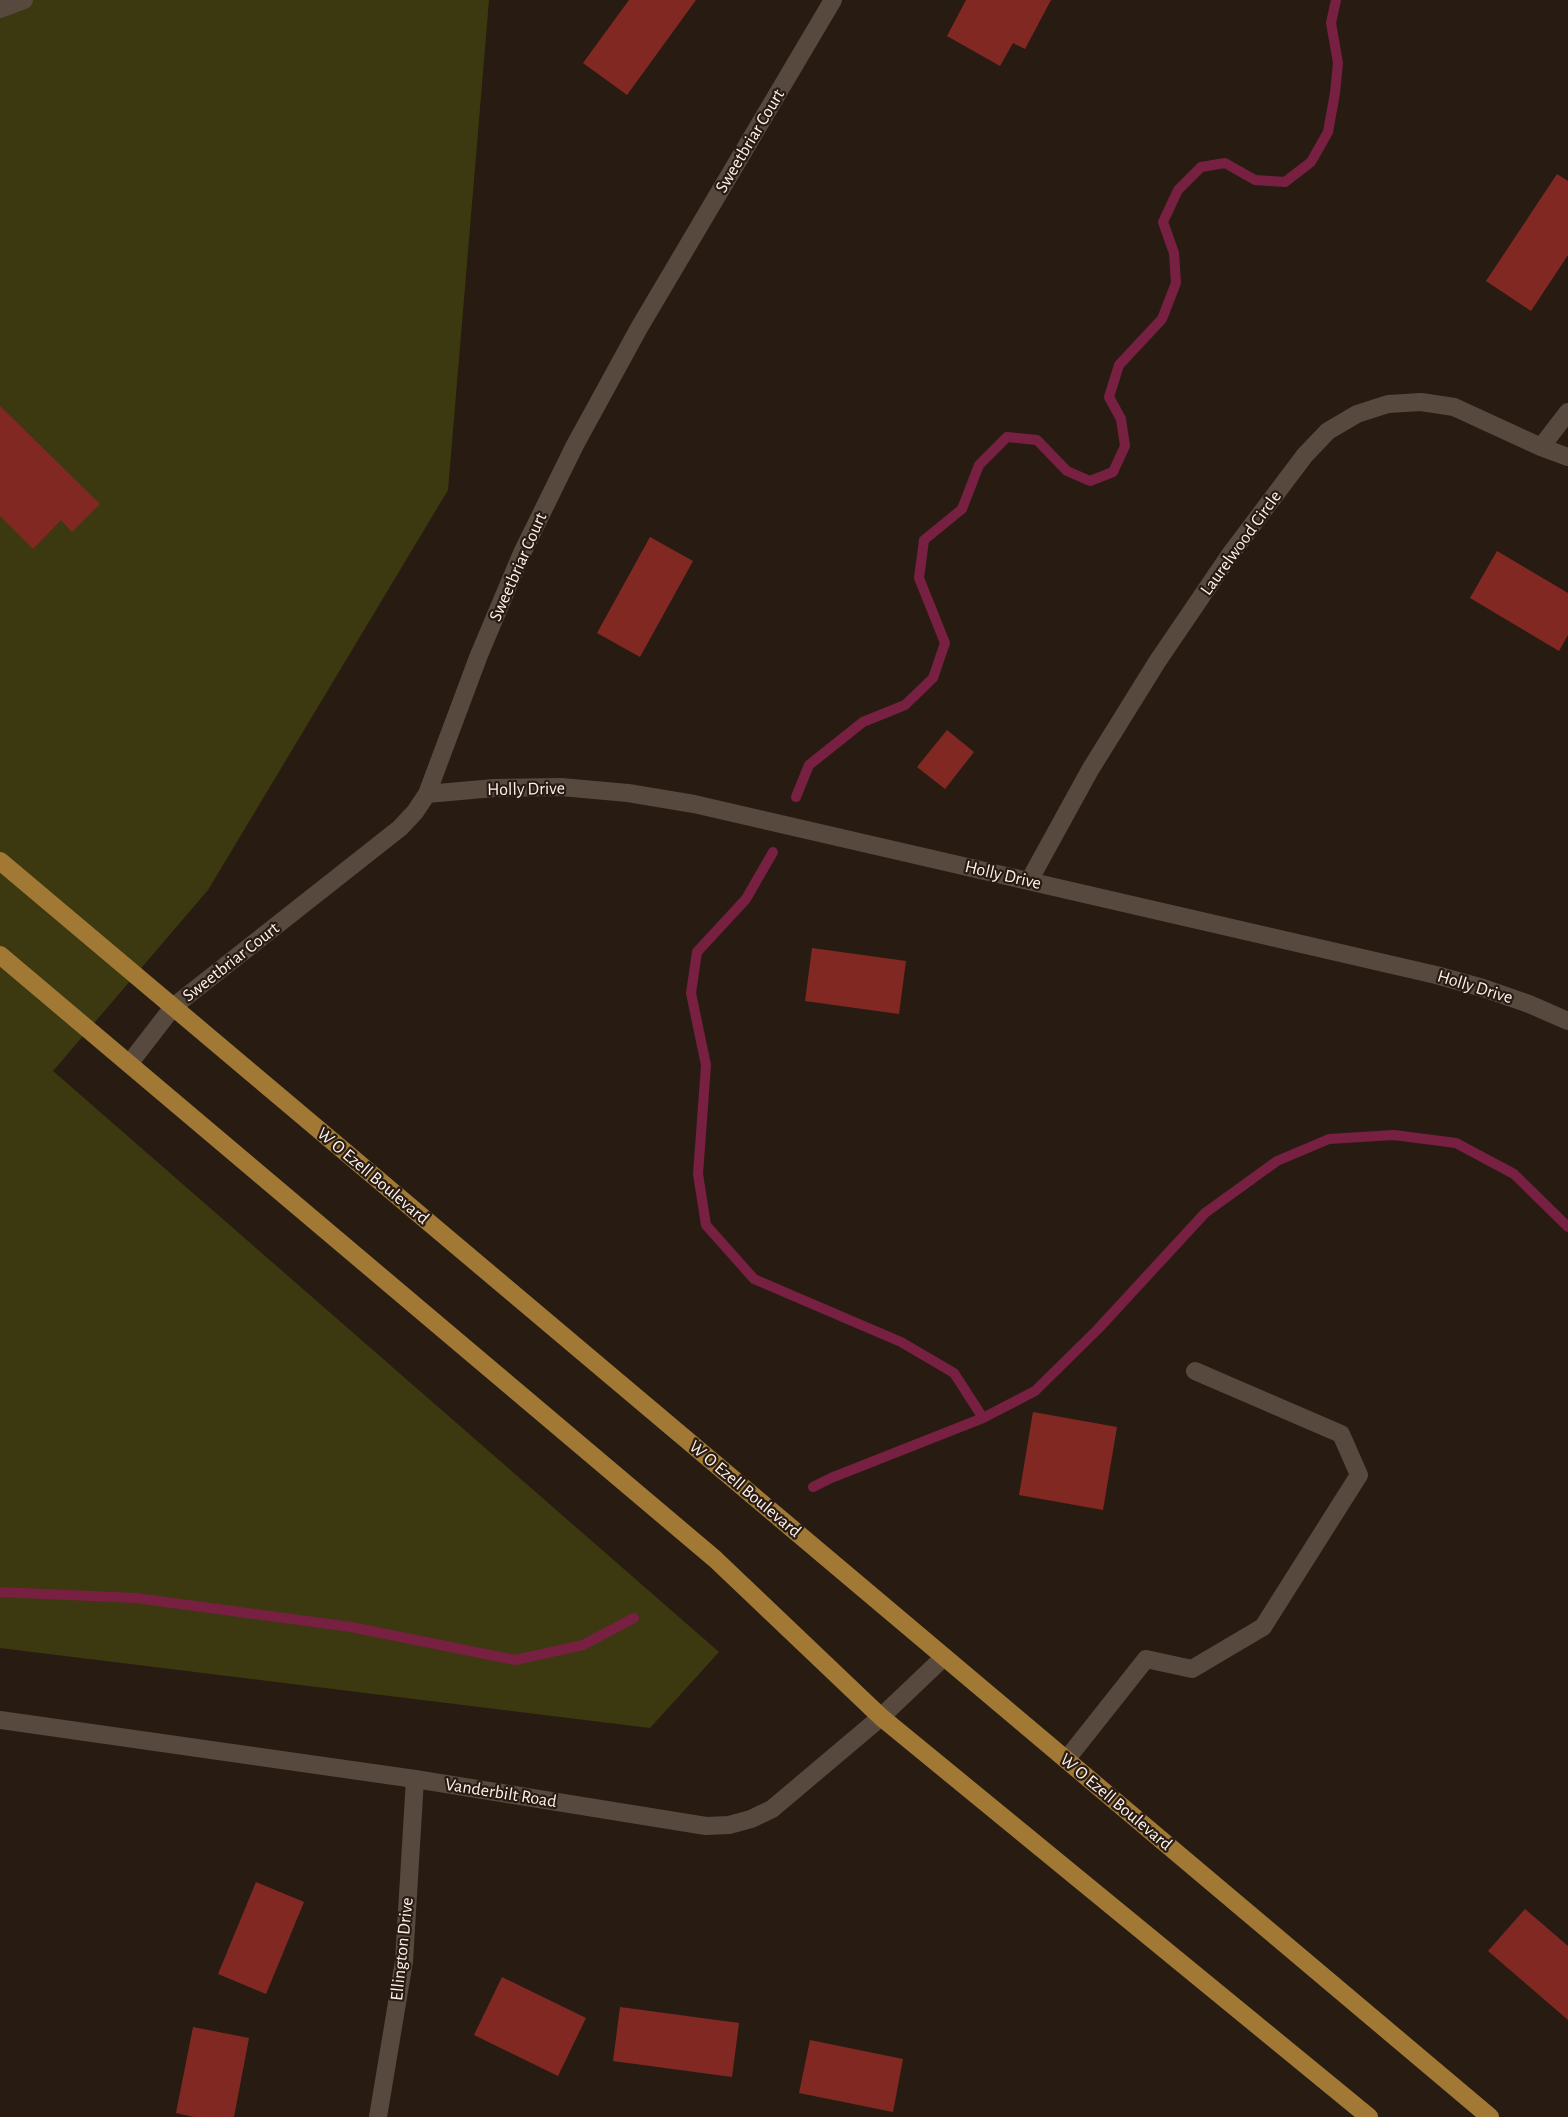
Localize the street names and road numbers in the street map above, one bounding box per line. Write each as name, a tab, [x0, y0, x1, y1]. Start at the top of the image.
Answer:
street label: Sweetbriar Court	[711, 85, 789, 197]
street label: Laurelwood Circle	[1196, 486, 1286, 600]
street label: Sweetbriar Court	[484, 509, 552, 625]
street label: Holly Drive	[487, 778, 565, 800]
street label: Holly Drive	[963, 856, 1043, 894]
street label: Sweetbriar Court	[178, 918, 284, 1006]
street label: Holly Drive	[1435, 965, 1515, 1009]
street label: W O Ezell Boulevard	[312, 1123, 434, 1229]
street label: W O Ezell Boulevard	[684, 1436, 806, 1542]
street label: W O Ezell Boulevard	[1055, 1749, 1177, 1855]
street label: Vanderbilt Road	[444, 1774, 558, 1812]
street label: Ellington Drive	[386, 1896, 418, 2002]

